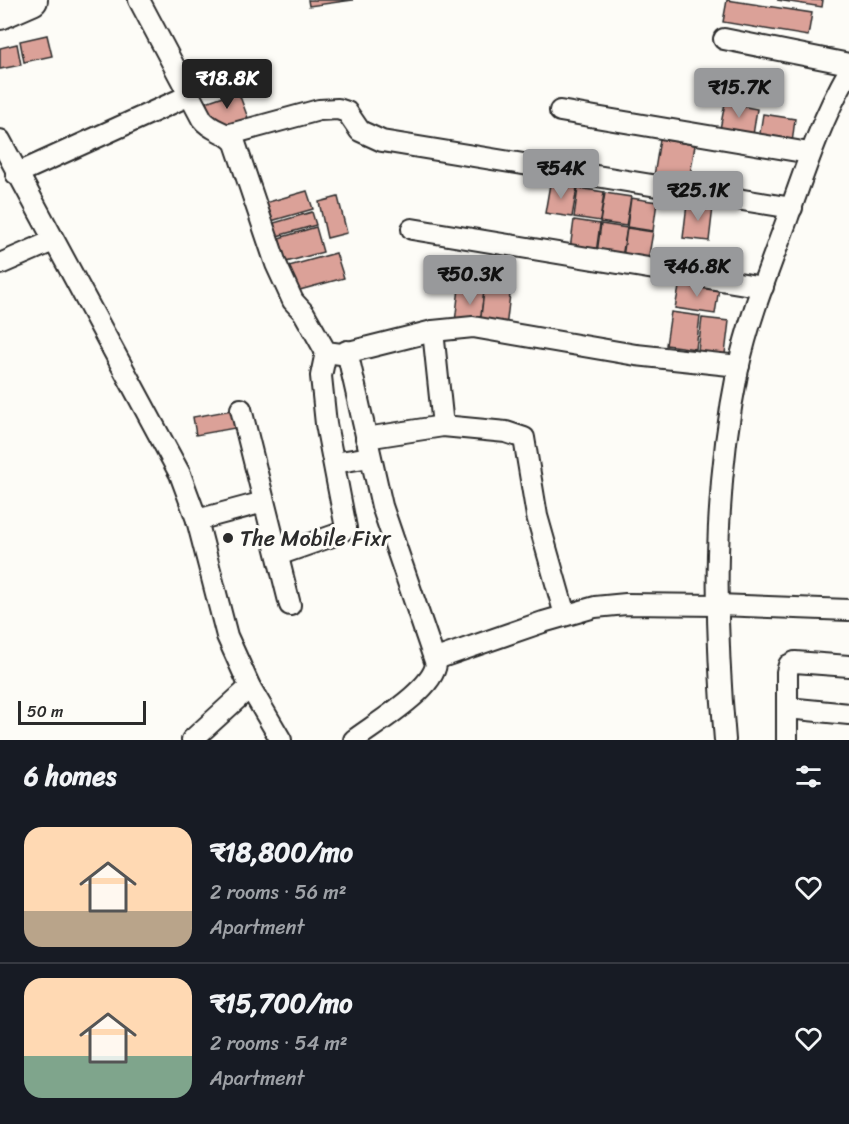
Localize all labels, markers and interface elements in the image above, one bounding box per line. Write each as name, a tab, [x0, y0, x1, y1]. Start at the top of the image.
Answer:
pin: ₹18.8K	[178, 59, 276, 110]
text: ₹18.8K	[196, 61, 258, 96]
pin: ₹15.7K	[690, 68, 788, 119]
text: ₹15.7K	[708, 70, 770, 105]
pin: ₹54K	[525, 149, 597, 200]
text: ₹54K	[537, 151, 585, 186]
pin: ₹25.1K	[649, 171, 747, 222]
text: ₹25.1K	[667, 173, 729, 208]
pin: ₹46.8K	[648, 247, 746, 298]
text: ₹46.8K	[664, 249, 730, 284]
pin: ₹50.3K	[421, 255, 519, 306]
text: ₹50.3K	[437, 257, 503, 292]
place label: The Mobile Fixr	[240, 519, 392, 558]
marker: The Mobile Fixr	[221, 531, 235, 545]
text: 50 m	[27, 697, 63, 726]
scale bar	[18, 698, 146, 726]
text: 6 homes	[24, 753, 116, 799]
icon: filters	[792, 760, 825, 793]
text: ₹18,800/mo	[210, 829, 353, 875]
icon: home	[72, 851, 144, 923]
icon: heart	[792, 871, 825, 904]
text: 2 rooms · 56 m²	[210, 875, 347, 910]
text: Apartment	[210, 910, 304, 945]
text: ₹15,700/mo	[210, 980, 352, 1026]
icon: home	[72, 1002, 144, 1074]
icon: heart	[792, 1022, 825, 1055]
text: 2 rooms · 54 m²	[210, 1026, 348, 1061]
text: Apartment	[210, 1061, 304, 1096]

